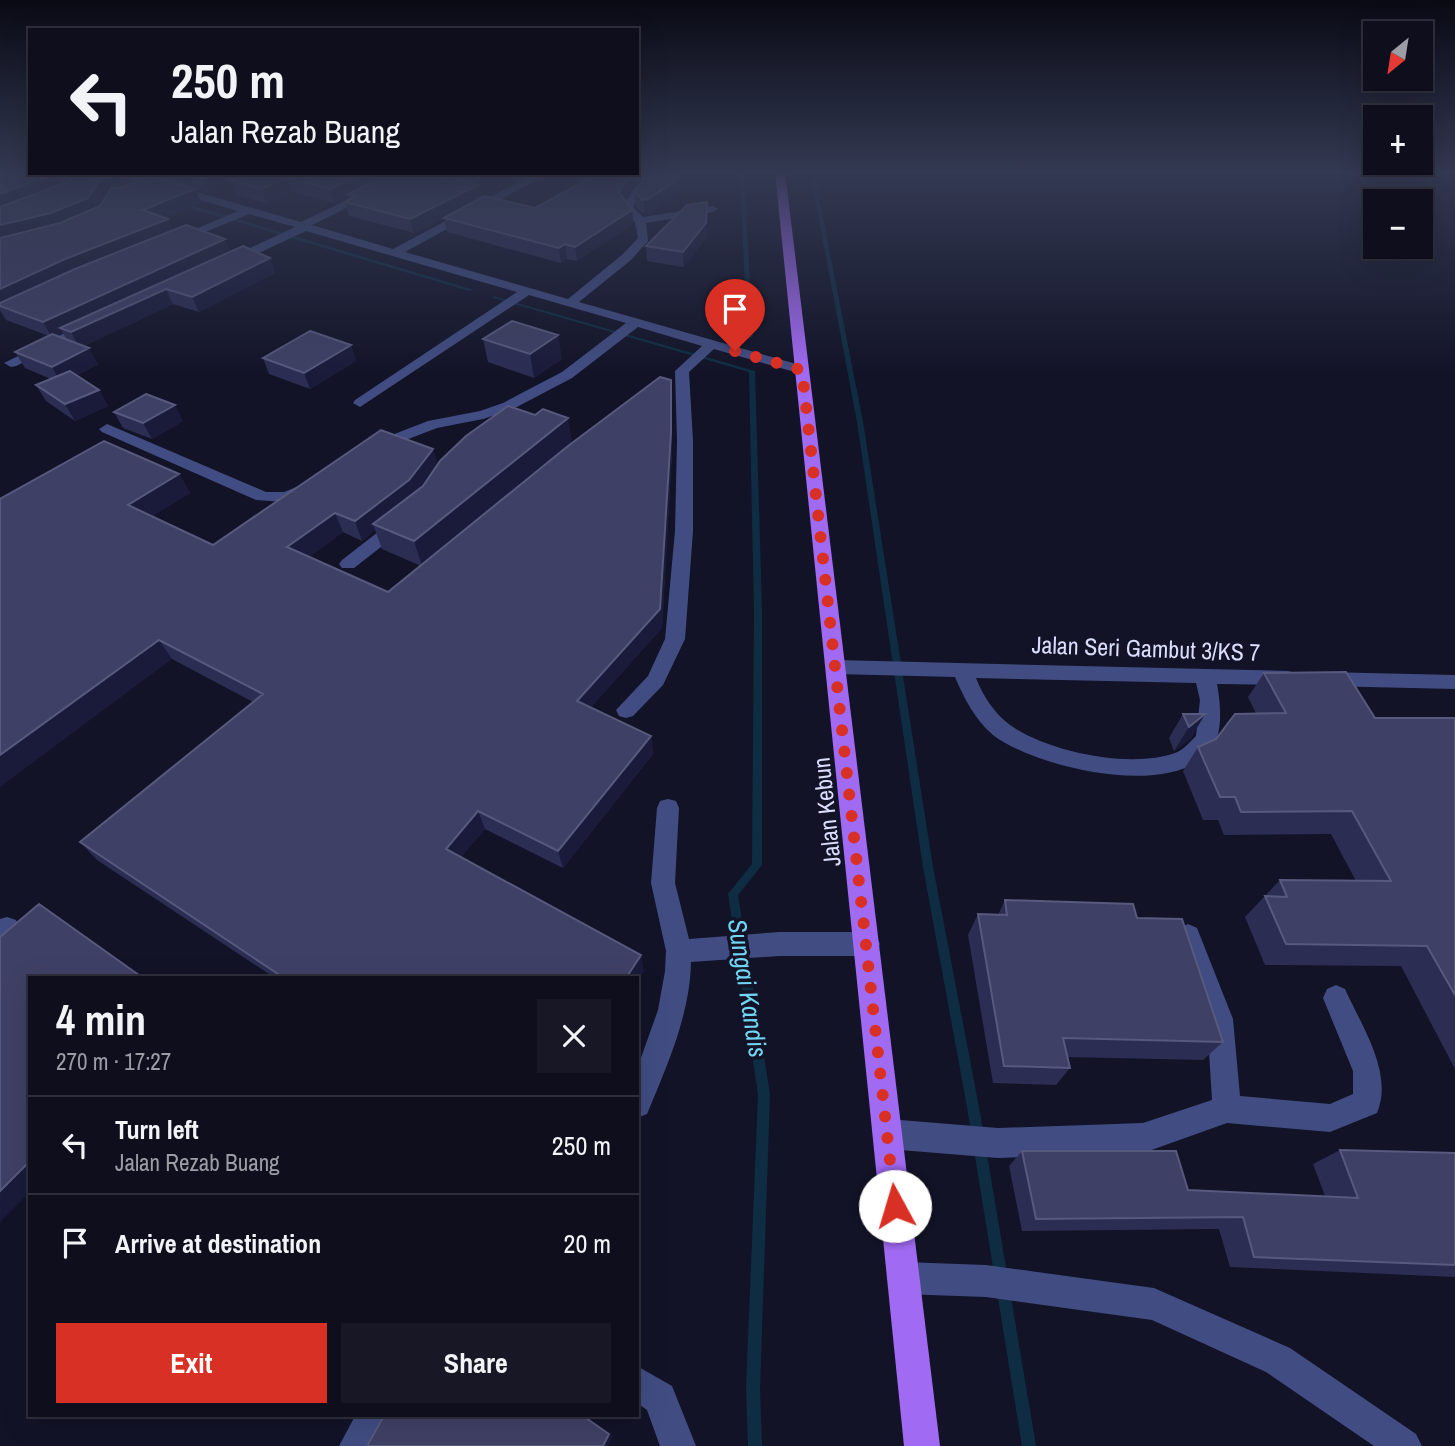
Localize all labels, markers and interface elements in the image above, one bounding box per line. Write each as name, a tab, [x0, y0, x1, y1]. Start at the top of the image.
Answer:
north arrow	[1363, 21, 1433, 91]
map controls	[1363, 21, 1433, 259]
text: 250 m	[171, 47, 285, 113]
icon: left	[56, 56, 147, 147]
button: +	[1363, 105, 1433, 175]
text: Jalan Rezab Buang	[171, 110, 400, 153]
button: −	[1363, 189, 1433, 259]
pin	[705, 279, 765, 351]
icon: arrive	[716, 290, 754, 328]
street label: Jalan Seri Gambut 3/KS 7	[1031, 628, 1261, 668]
street label: Jalan Kebun	[804, 756, 848, 868]
water label: Sungai Kandis	[720, 916, 776, 1060]
text: 4 min	[56, 992, 146, 1048]
button: close	[537, 999, 611, 1073]
text: 270 m · 17:27	[56, 1046, 171, 1077]
text: Turn left	[115, 1112, 199, 1147]
icon: left	[56, 1126, 94, 1164]
text: 250 m	[552, 1128, 611, 1163]
text: Jalan Rezab Buang	[115, 1147, 280, 1178]
position arrow	[858, 1169, 932, 1243]
icon: arrive	[56, 1224, 94, 1262]
text: Arrive at destination	[115, 1226, 321, 1261]
text: 20 m	[564, 1226, 611, 1261]
button: Exit	[56, 1323, 327, 1403]
button: Share	[341, 1323, 611, 1403]

